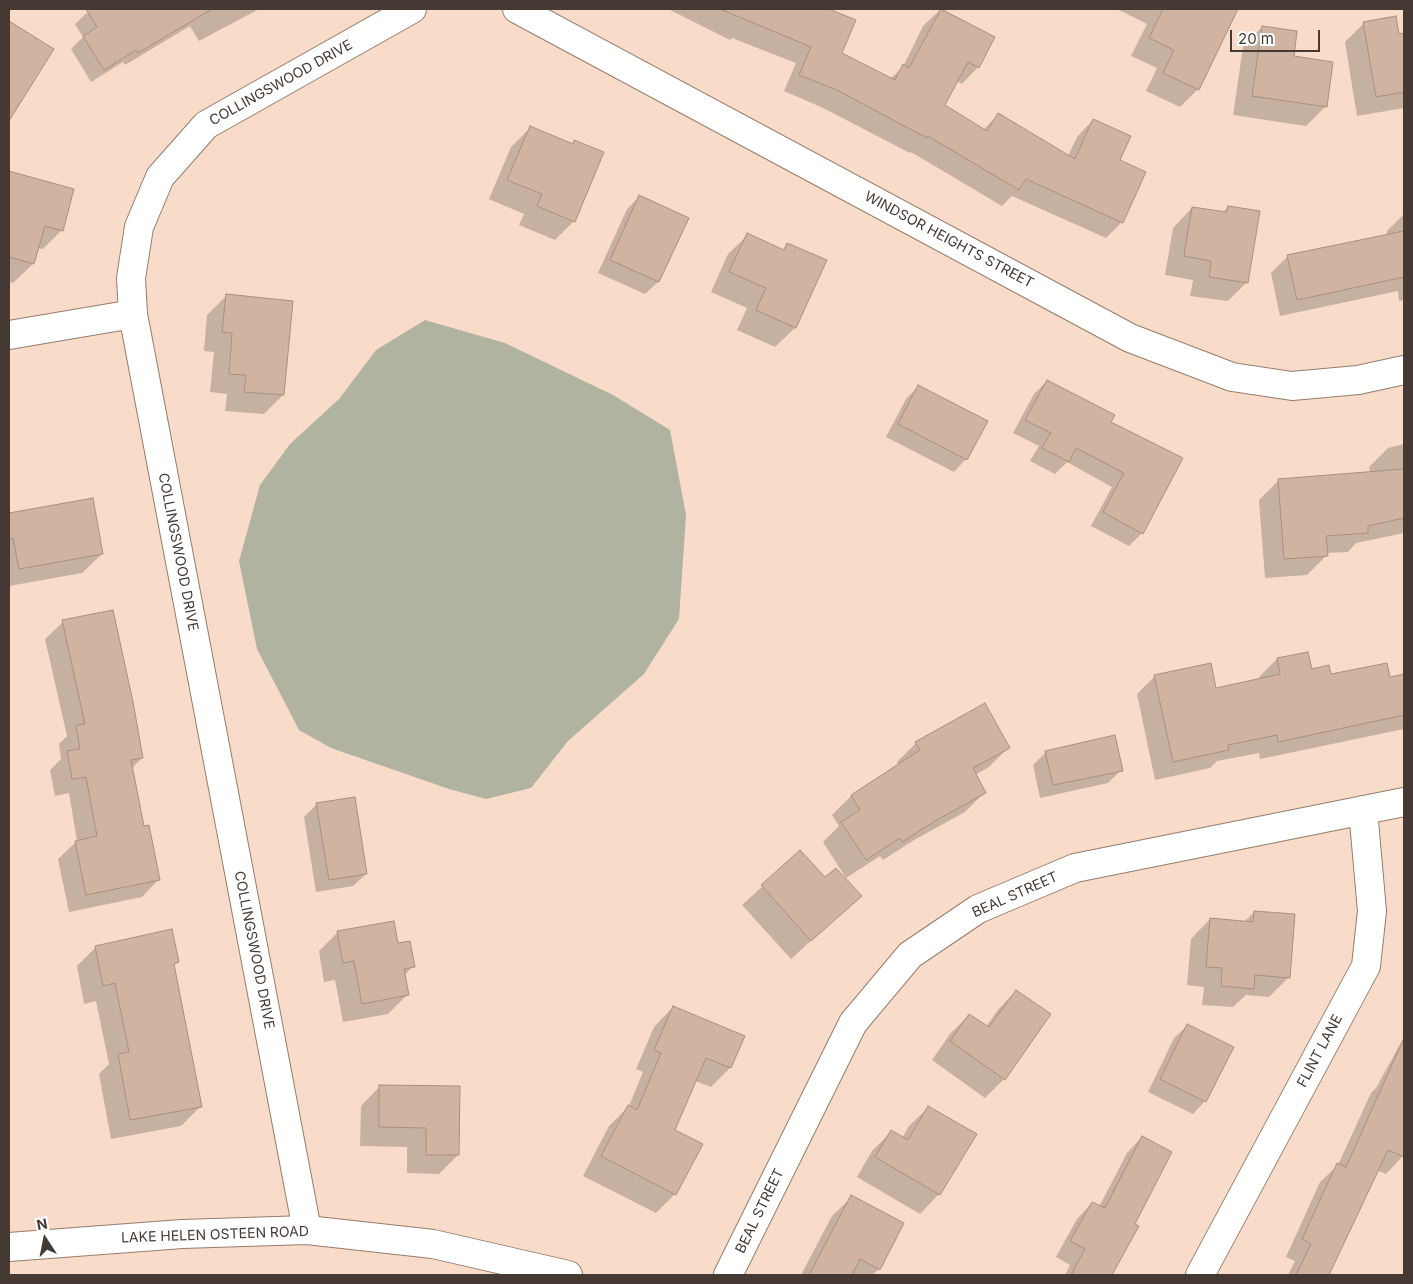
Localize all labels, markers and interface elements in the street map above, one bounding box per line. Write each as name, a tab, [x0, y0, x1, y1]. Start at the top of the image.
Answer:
scale bar	[1233, 20, 1323, 52]
text: 20 m	[1238, 29, 1274, 48]
street label: COLLINGSWOOD DRIVE	[207, 37, 355, 129]
street label: WINDSOR HEIGHTS STREET	[862, 188, 1036, 292]
street label: COLLINGSWOOD DRIVE	[154, 472, 202, 632]
street label: BEAL STREET	[970, 869, 1060, 921]
street label: COLLINGSWOOD DRIVE	[230, 870, 278, 1030]
street label: FLINT LANE	[1294, 1012, 1346, 1090]
street label: BEAL STREET	[732, 1166, 788, 1256]
north arrow	[20, 1214, 70, 1264]
text: N	[35, 1214, 49, 1233]
street label: LAKE HELEN OSTEEN ROAD	[121, 1223, 309, 1247]

